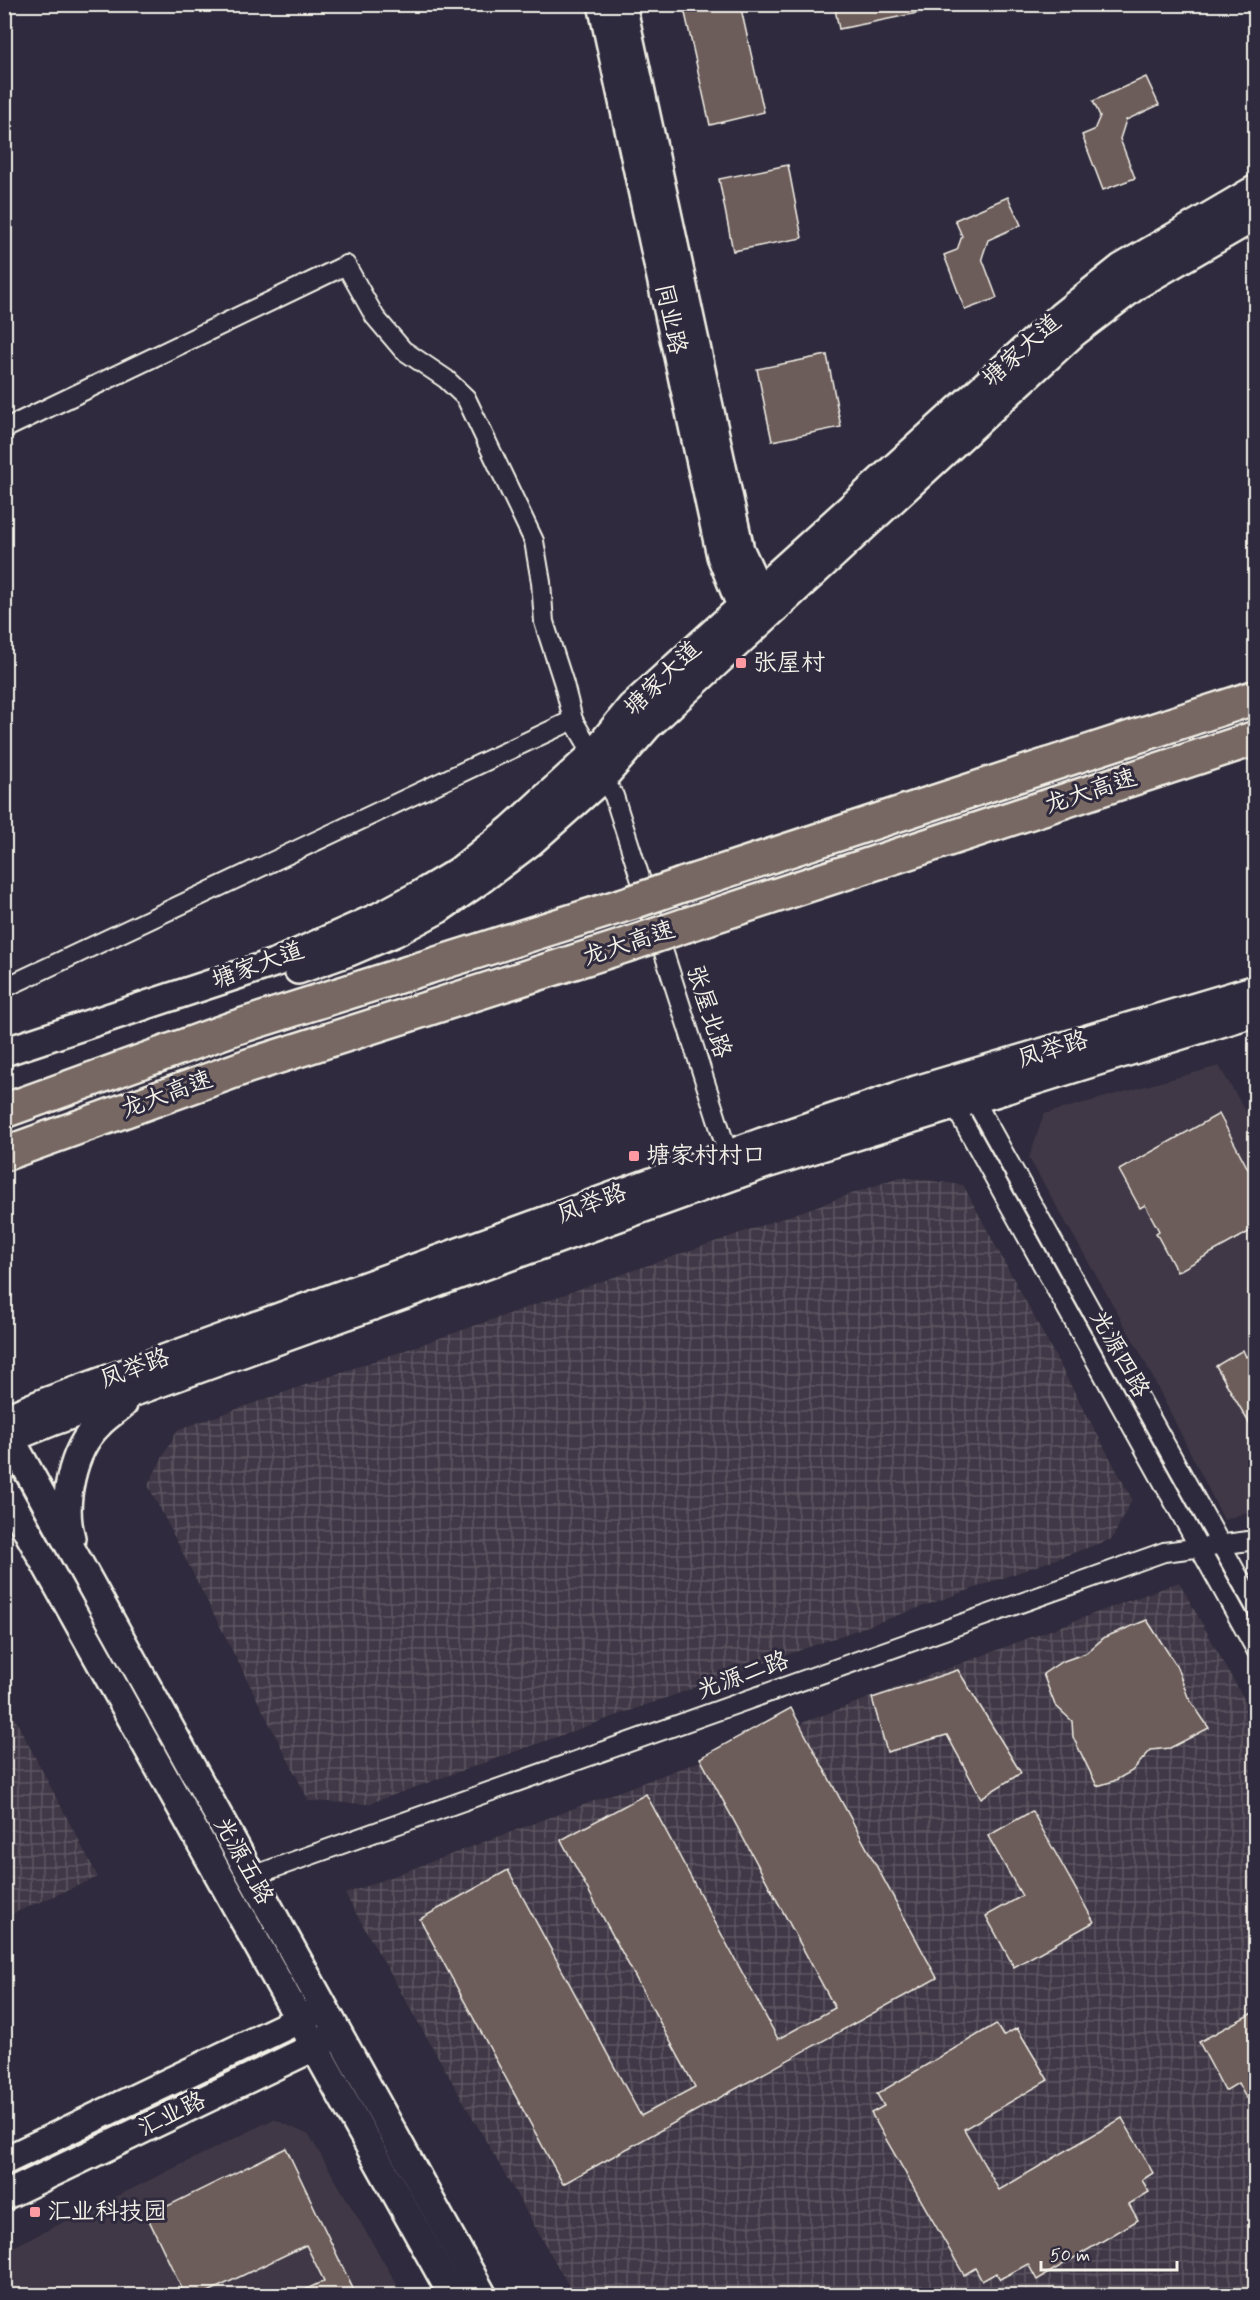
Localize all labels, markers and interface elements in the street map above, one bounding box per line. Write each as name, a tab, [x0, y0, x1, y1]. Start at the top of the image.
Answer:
street label: 同业路	[647, 281, 693, 357]
street label: 塘家大道	[976, 307, 1068, 395]
street label: 塘家大道	[618, 635, 708, 723]
place label: 张屋村	[753, 648, 825, 679]
marker: 张屋村	[734, 656, 748, 670]
street label: 龙大高速	[1041, 762, 1141, 822]
street label: 龙大高速	[579, 914, 679, 974]
street label: 塘家大道	[208, 935, 308, 997]
street label: 张屋北路	[678, 962, 738, 1062]
street label: 凤举路	[1014, 1025, 1092, 1075]
street label: 龙大高速	[117, 1064, 217, 1126]
place label: 塘家村村口	[646, 1141, 766, 1172]
marker: 塘家村村口	[627, 1149, 641, 1163]
street label: 凤举路	[553, 1177, 631, 1231]
street label: 光源四路	[1082, 1305, 1156, 1403]
street label: 凤举路	[96, 1342, 174, 1396]
street label: 光源二路	[693, 1645, 793, 1707]
street label: 光源五路	[206, 1812, 280, 1910]
street label: 汇业路	[133, 2085, 211, 2145]
place label: 汇业科技园	[47, 2197, 167, 2228]
marker: 汇业科技园	[28, 2205, 42, 2219]
scale bar	[1041, 2234, 1178, 2272]
text: 50 m	[1050, 2244, 1090, 2268]

